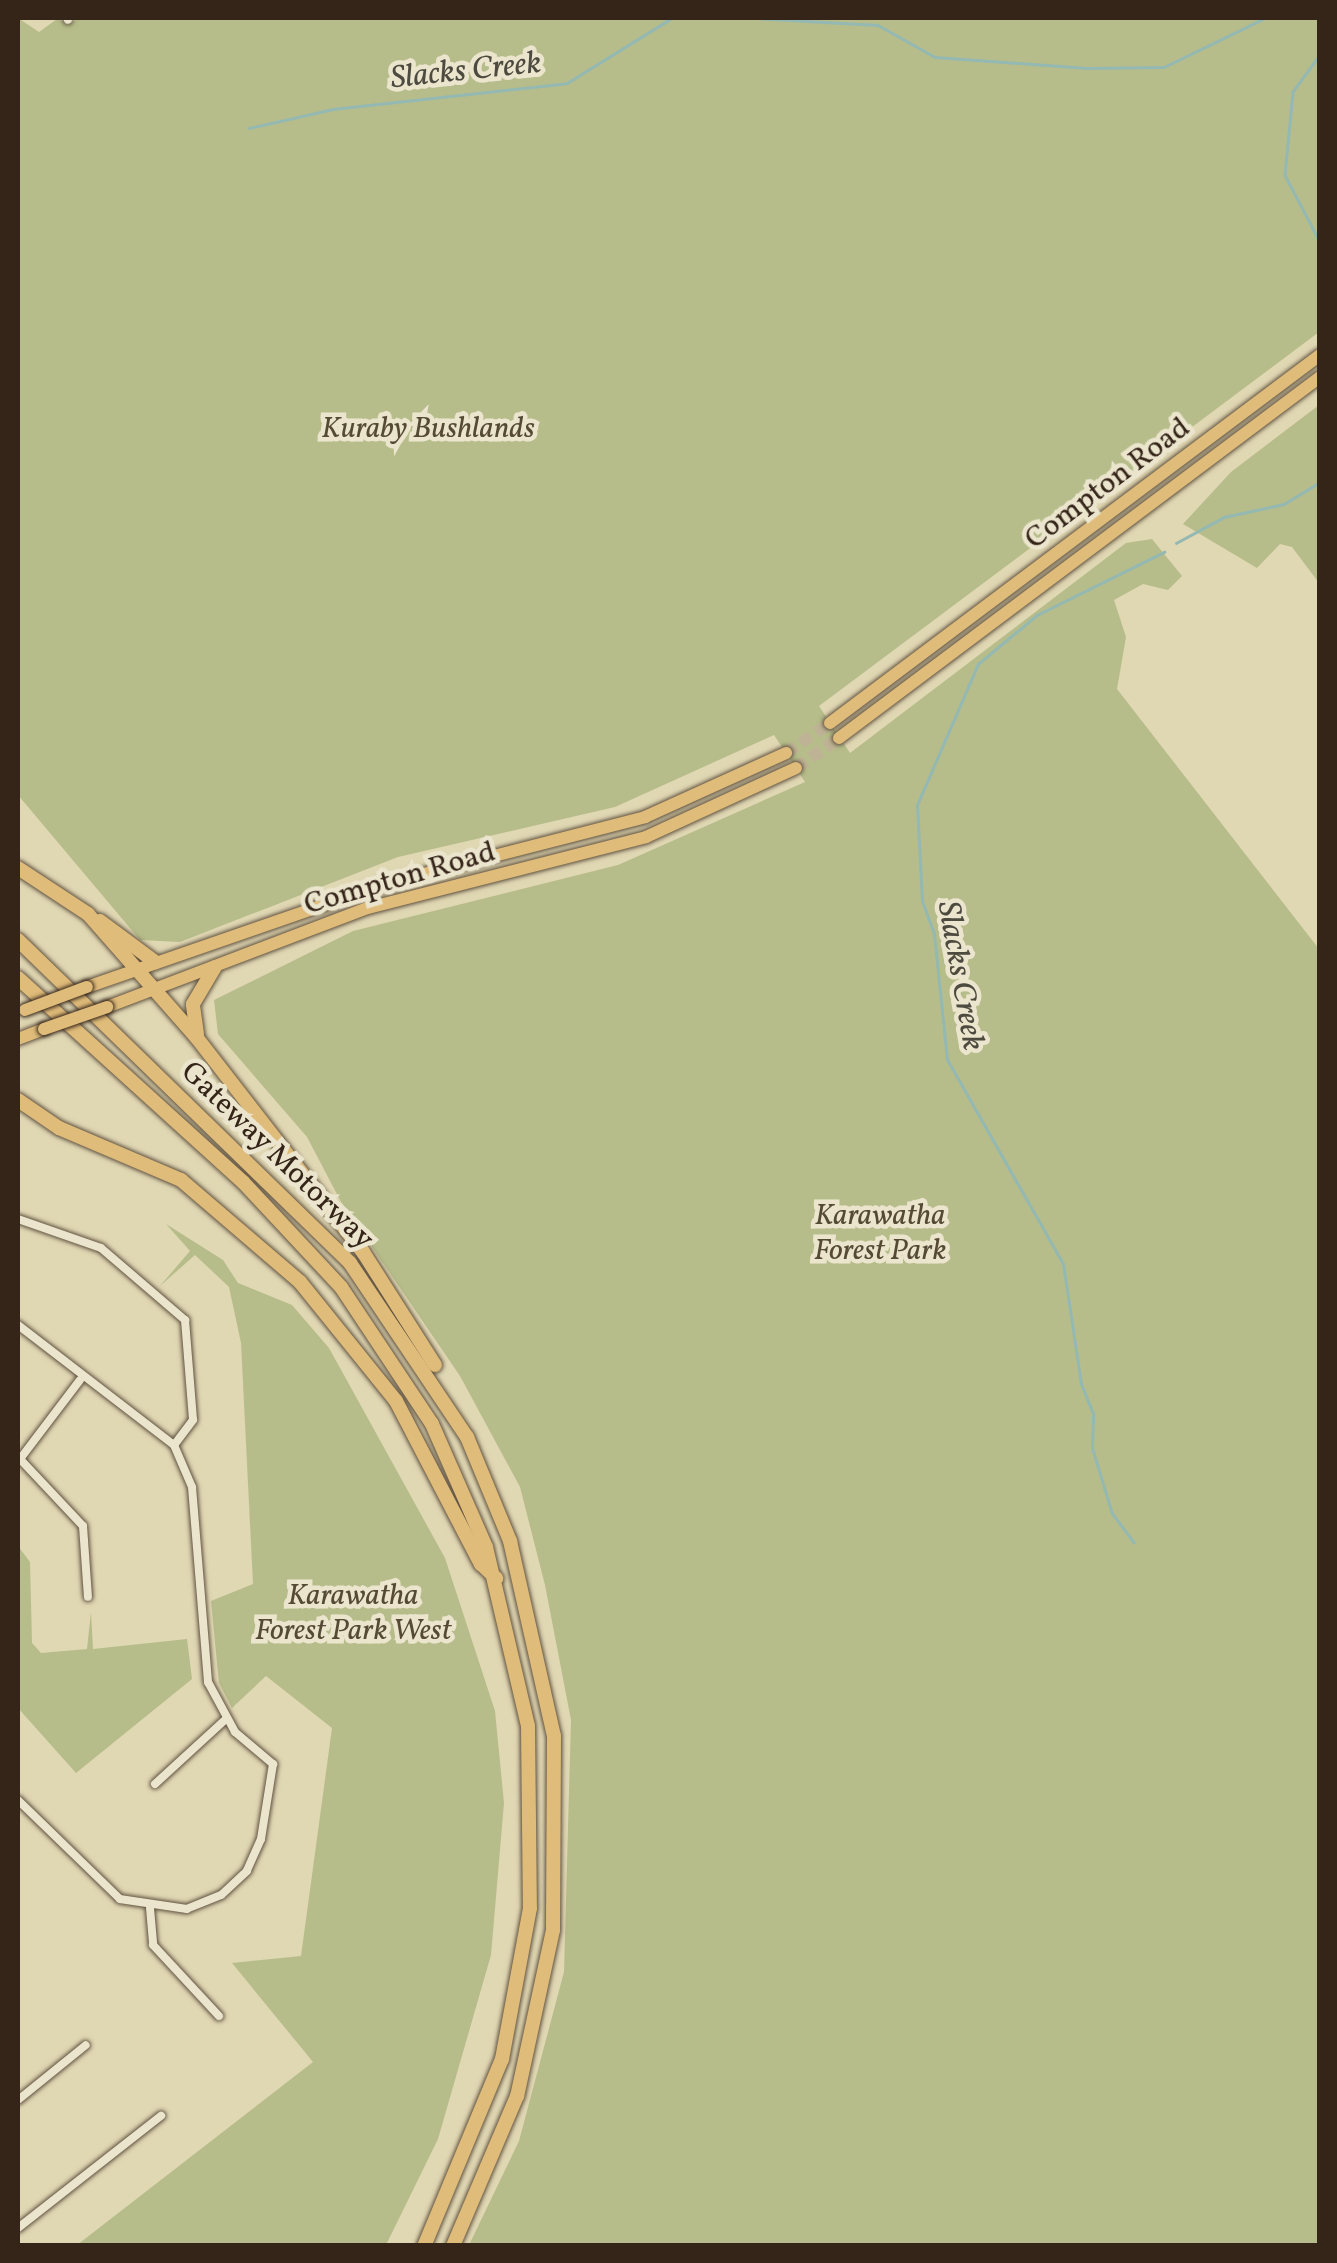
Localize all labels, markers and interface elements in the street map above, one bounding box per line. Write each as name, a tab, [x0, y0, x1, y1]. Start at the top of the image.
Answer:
water label: Slacks Creek	[389, 45, 543, 99]
street label: Compton Road	[1018, 410, 1198, 558]
park label: Kuraby Bushlands	[321, 411, 535, 447]
street label: Compton Road	[300, 835, 500, 923]
water label: Slacks Creek	[927, 898, 991, 1054]
street label: Gateway Motorway	[173, 1054, 381, 1258]
park label: Karawatha Forest Park	[814, 1198, 946, 1268]
park label: Karawatha Forest Park West	[255, 1578, 451, 1648]

